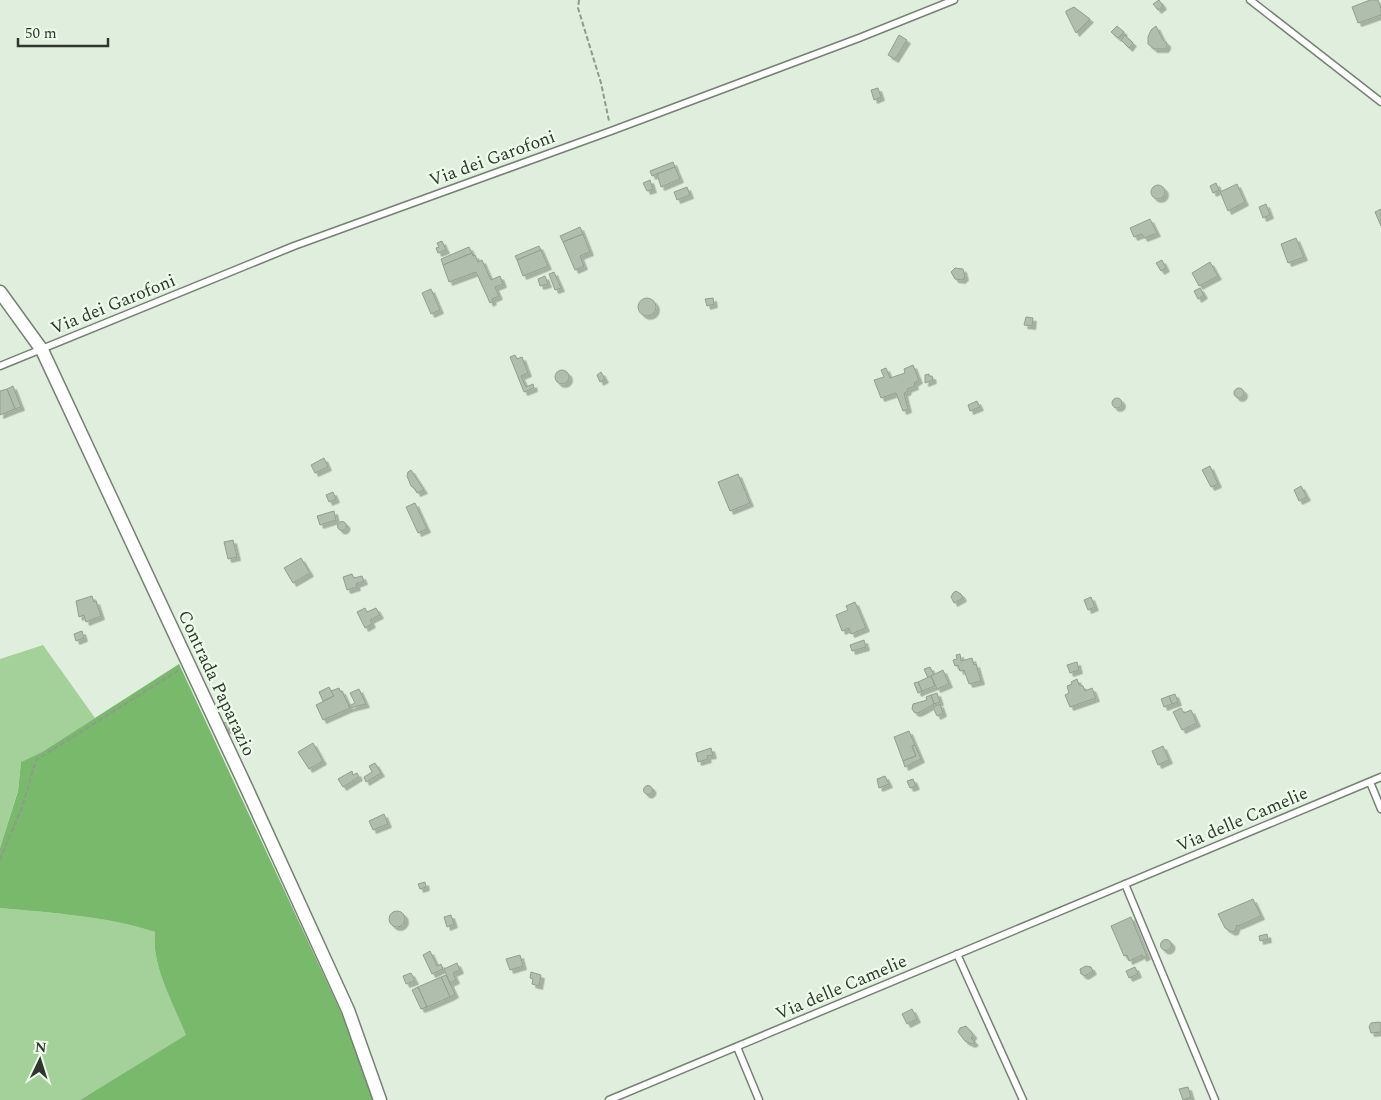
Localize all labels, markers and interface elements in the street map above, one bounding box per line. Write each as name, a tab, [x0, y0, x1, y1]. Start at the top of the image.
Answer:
scale bar	[18, 15, 108, 47]
text: 50 m	[25, 22, 57, 45]
street label: Via dei Garofoni	[425, 123, 559, 194]
street label: Via dei Garofoni	[47, 267, 180, 342]
street label: Contrada Paparazio	[171, 606, 262, 761]
street label: Via delle Camelie	[1172, 780, 1312, 859]
street label: Via delle Camelie	[771, 948, 911, 1027]
north arrow	[15, 1035, 65, 1085]
text: N	[34, 1037, 47, 1058]

